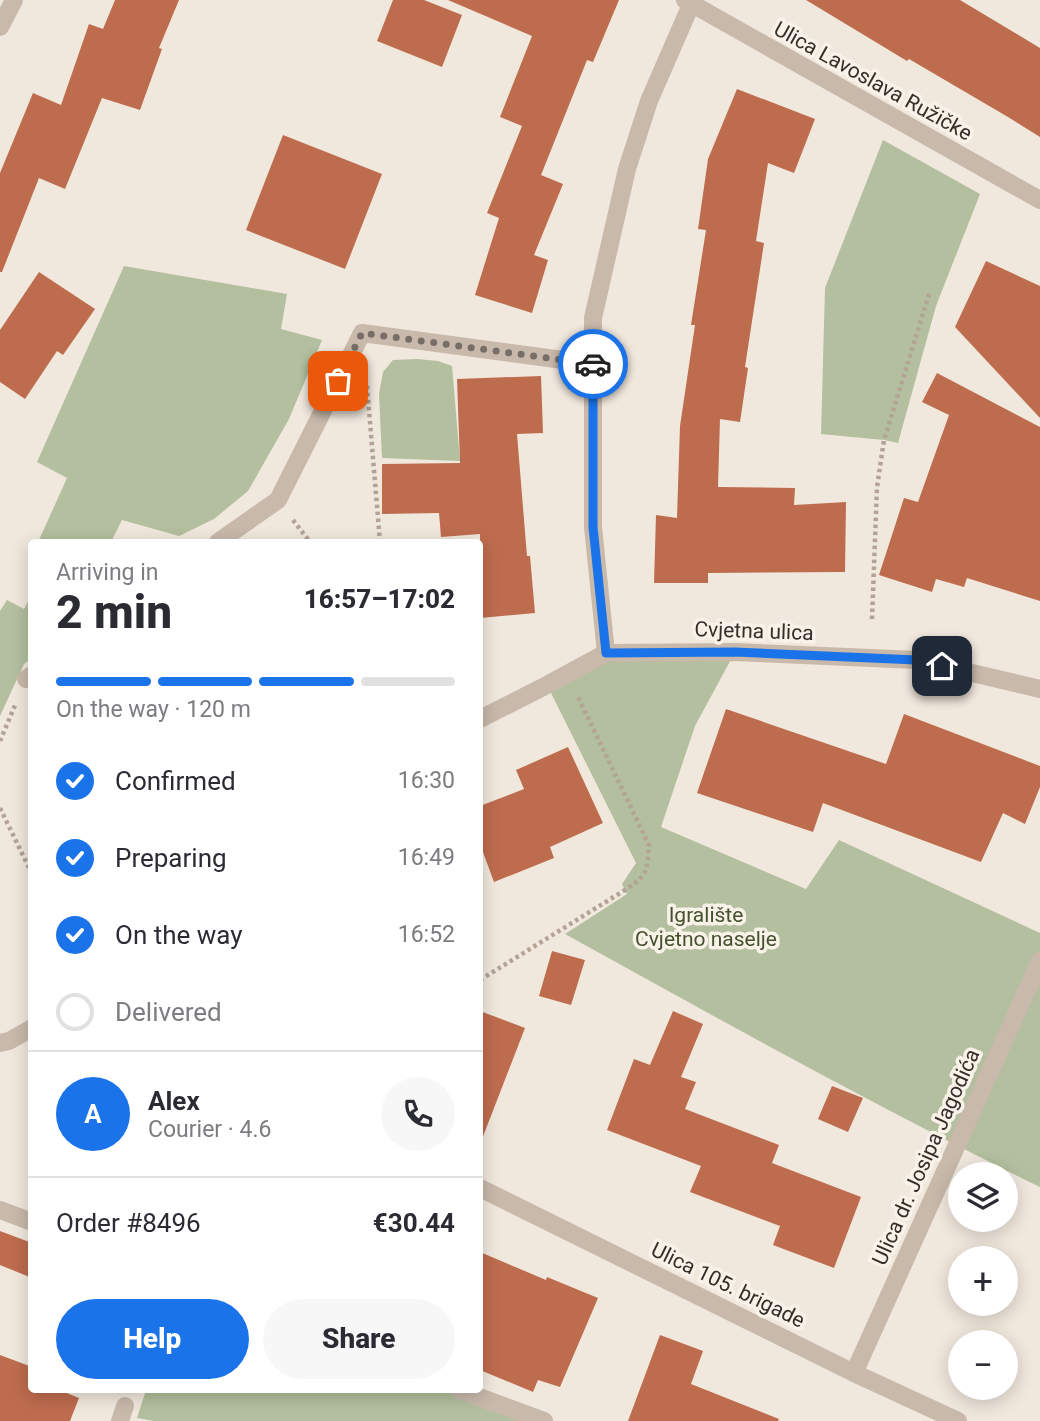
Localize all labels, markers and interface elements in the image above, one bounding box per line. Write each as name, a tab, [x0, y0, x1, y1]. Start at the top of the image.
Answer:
street label: Ulica Lavoslava Ružičke	[770, 17, 976, 145]
courier	[558, 329, 628, 399]
icon: car	[574, 345, 612, 383]
pin	[308, 351, 368, 411]
icon: bag	[319, 362, 357, 400]
text: Arriving in	[56, 559, 159, 586]
text: 16:57–17:02	[304, 584, 455, 614]
text: 2 min	[56, 585, 172, 639]
street label: Cvjetna ulica	[694, 617, 814, 645]
pin	[912, 636, 972, 696]
icon: home	[923, 647, 961, 685]
text: On the way · 120 m	[56, 696, 251, 723]
icon: check	[56, 762, 94, 800]
text: Confirmed	[115, 766, 236, 796]
text: 16:30	[398, 767, 455, 794]
icon: check	[56, 839, 94, 877]
text: Preparing	[115, 843, 227, 873]
text: 16:49	[398, 844, 455, 871]
park label: Igralište Cvjetno naselje	[635, 903, 777, 951]
icon: check	[56, 916, 94, 954]
text: On the way	[115, 920, 243, 950]
text: 16:52	[398, 921, 455, 948]
text: Delivered	[115, 997, 222, 1027]
street label: Ulica dr. Josipa Jagodića	[867, 1045, 985, 1269]
button: phone	[381, 1077, 455, 1151]
text: Alex	[148, 1086, 200, 1116]
text: A	[84, 1099, 102, 1129]
text: Courier · 4.6	[148, 1116, 271, 1143]
map controls	[948, 1162, 1018, 1400]
button: layers	[948, 1162, 1018, 1232]
text: Order #8496	[56, 1208, 201, 1238]
text: €30.44	[373, 1208, 455, 1238]
street label: Ulica 105. brigade	[647, 1237, 809, 1333]
button: +	[948, 1246, 1018, 1316]
button: Help	[56, 1299, 249, 1379]
button: Share	[263, 1299, 455, 1379]
button: −	[948, 1330, 1018, 1400]

